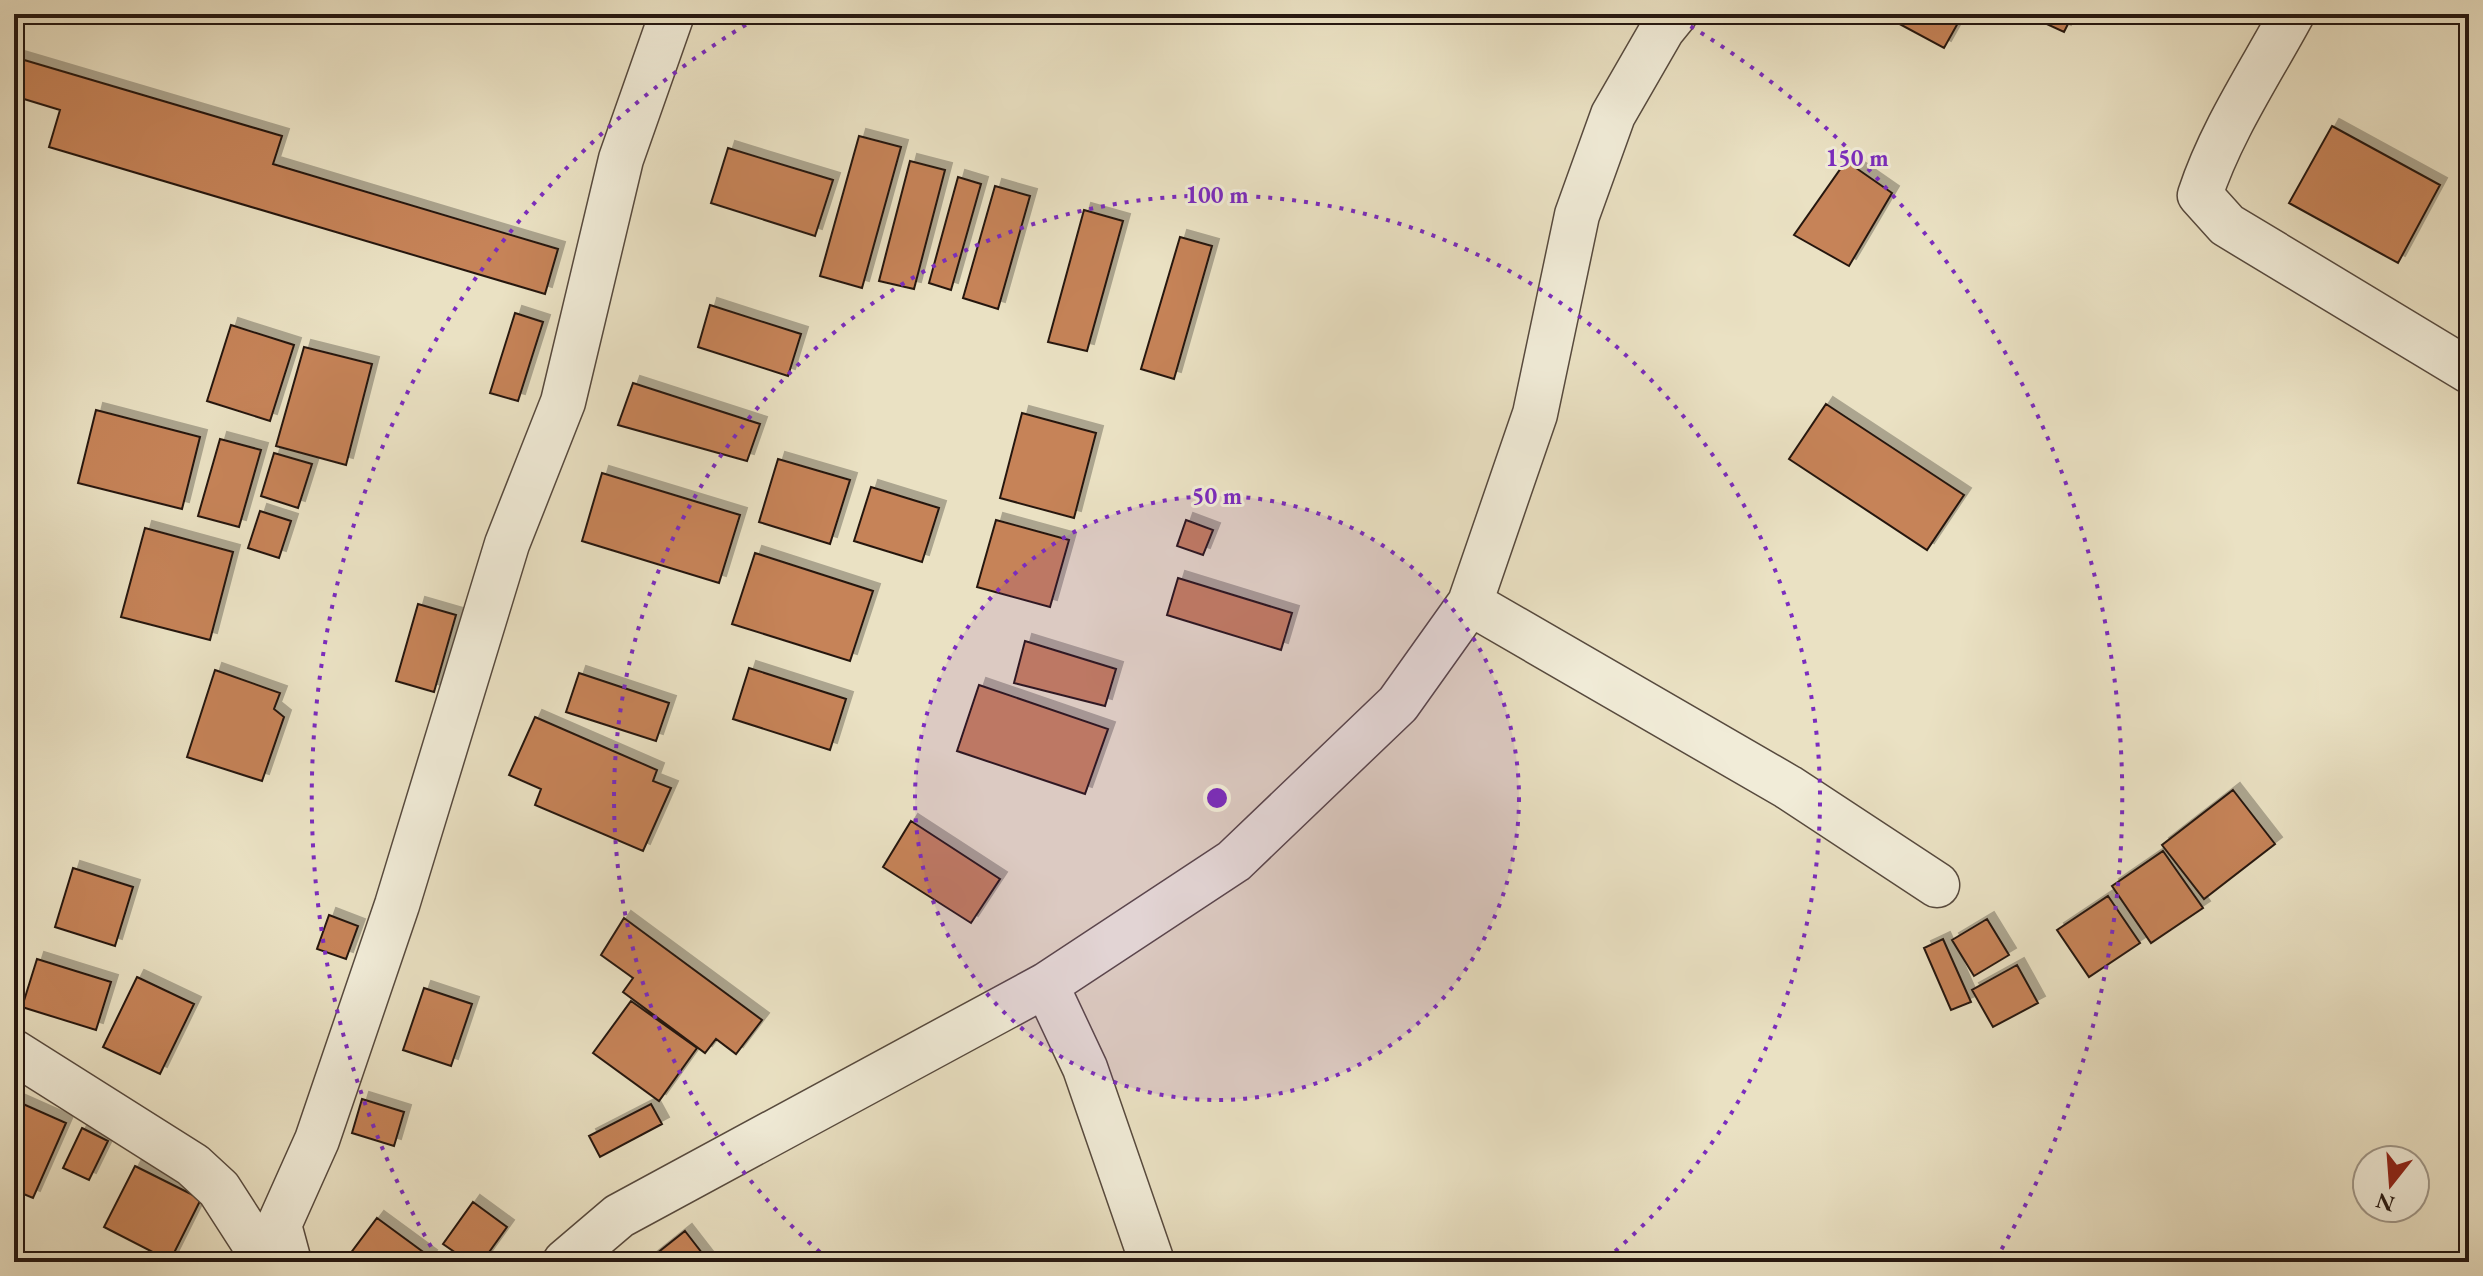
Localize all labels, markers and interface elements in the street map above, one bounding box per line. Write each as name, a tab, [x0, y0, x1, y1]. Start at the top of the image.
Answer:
text: 150 m	[1825, 142, 1889, 173]
text: 100 m	[1185, 179, 1249, 210]
text: 50 m	[1192, 480, 1242, 511]
centre of rings	[1203, 784, 1231, 812]
north arrow	[2351, 1144, 2431, 1224]
text: N	[2372, 1186, 2398, 1219]

